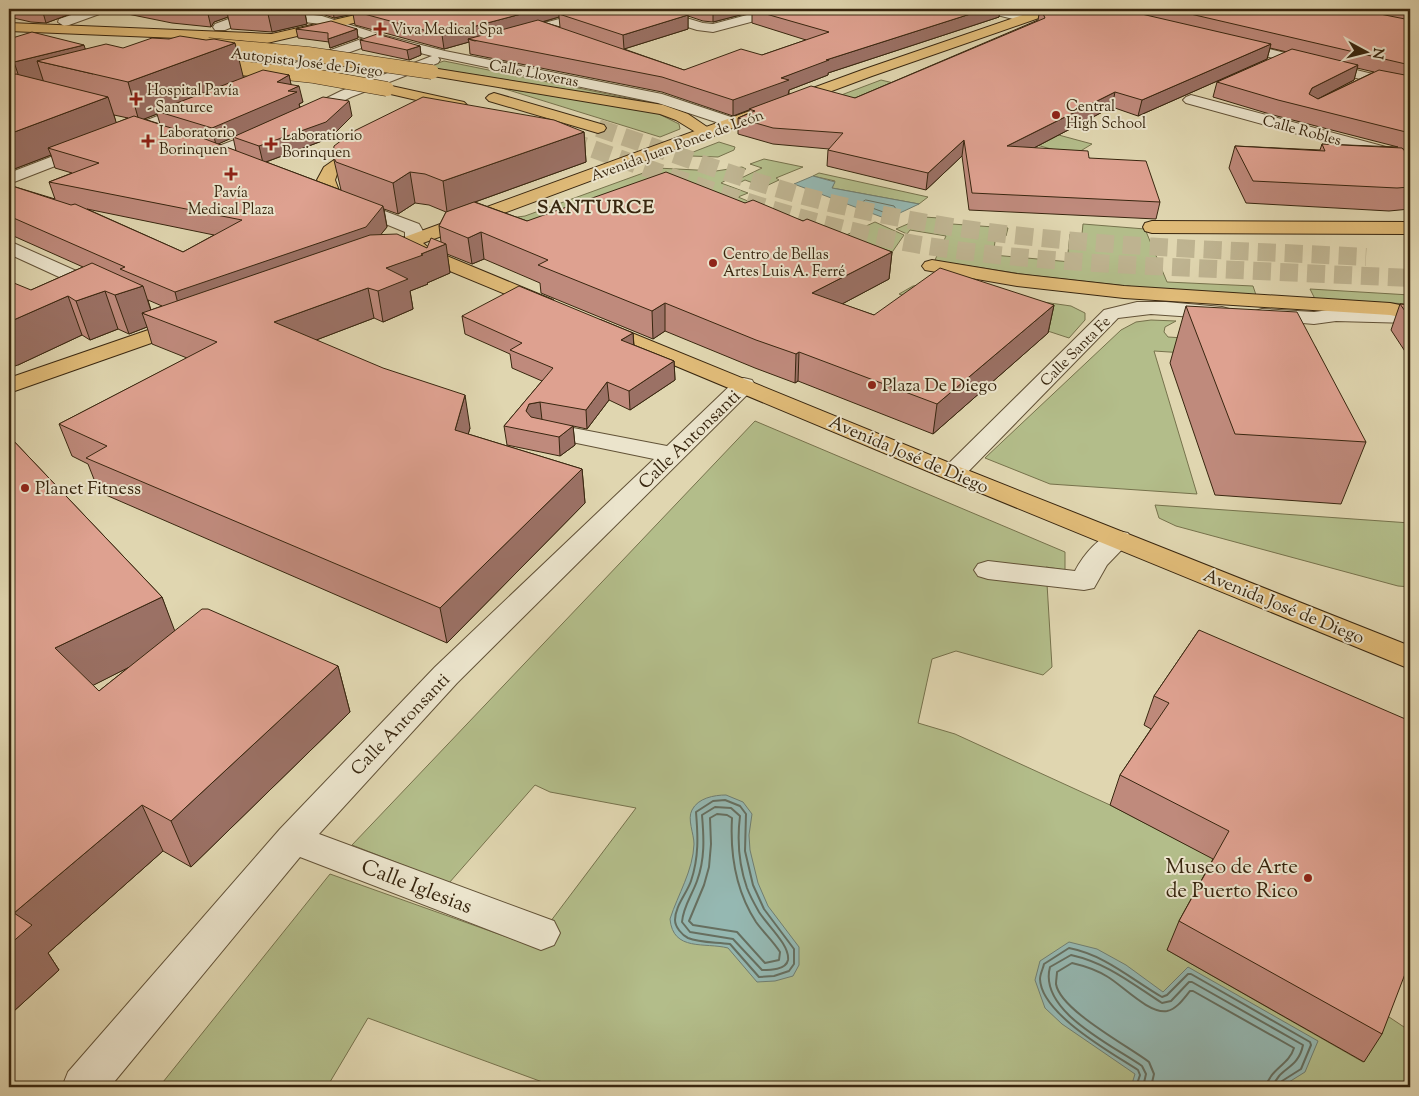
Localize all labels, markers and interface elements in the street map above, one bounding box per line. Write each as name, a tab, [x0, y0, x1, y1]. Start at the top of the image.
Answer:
place label: Viva Medical Spa	[391, 20, 503, 41]
marker: Viva Medical Spa	[373, 22, 387, 36]
north arrow	[1342, 28, 1392, 78]
street label: Autopista José de Diego	[230, 44, 384, 83]
text: N	[1366, 47, 1388, 60]
street label: Calle Lloveras	[487, 55, 580, 93]
place label: Hospital Pavía - Santurce	[147, 81, 239, 119]
marker: Hospital Pavía - Santurce	[129, 92, 143, 106]
place label: Central High School	[1066, 97, 1146, 135]
street label: Avenida Juan Ponce de León	[588, 105, 767, 188]
marker: Central High School	[1050, 109, 1062, 121]
street label: Calle Robles	[1260, 111, 1343, 152]
place label: Laboratorio Borinquen	[159, 123, 235, 161]
place label: Laboratiorio Borinquen	[282, 126, 362, 164]
marker: Laboratorio Borinquen	[141, 134, 155, 148]
marker: Laboratiorio Borinquen	[264, 137, 278, 151]
marker: Pavía Medical Plaza	[224, 167, 238, 181]
place label: Pavía Medical Plaza	[188, 183, 274, 221]
district label: SANTURCE	[537, 195, 655, 222]
place label: Centro de Bellas Artes Luis A. Ferré	[723, 245, 845, 283]
marker: Centro de Bellas Artes Luis A. Ferré	[707, 257, 719, 269]
street label: Calle Santa Fe	[1036, 312, 1116, 392]
place label: Plaza De Diego	[882, 374, 997, 400]
marker: Plaza De Diego	[866, 379, 878, 391]
street label: Calle Antonsanti	[633, 385, 747, 496]
street label: Avenida José de Diego	[824, 410, 992, 501]
place label: Planet Fitness	[35, 477, 141, 503]
marker: Planet Fitness	[19, 482, 31, 494]
street label: Avenida José de Diego	[1199, 564, 1368, 652]
street label: Calle Antonsanti	[346, 668, 457, 782]
street label: Calle Iglesias	[356, 853, 476, 923]
place label: Museo de Arte de Puerto Rico	[1166, 853, 1298, 907]
marker: Museo de Arte de Puerto Rico	[1302, 872, 1314, 884]

